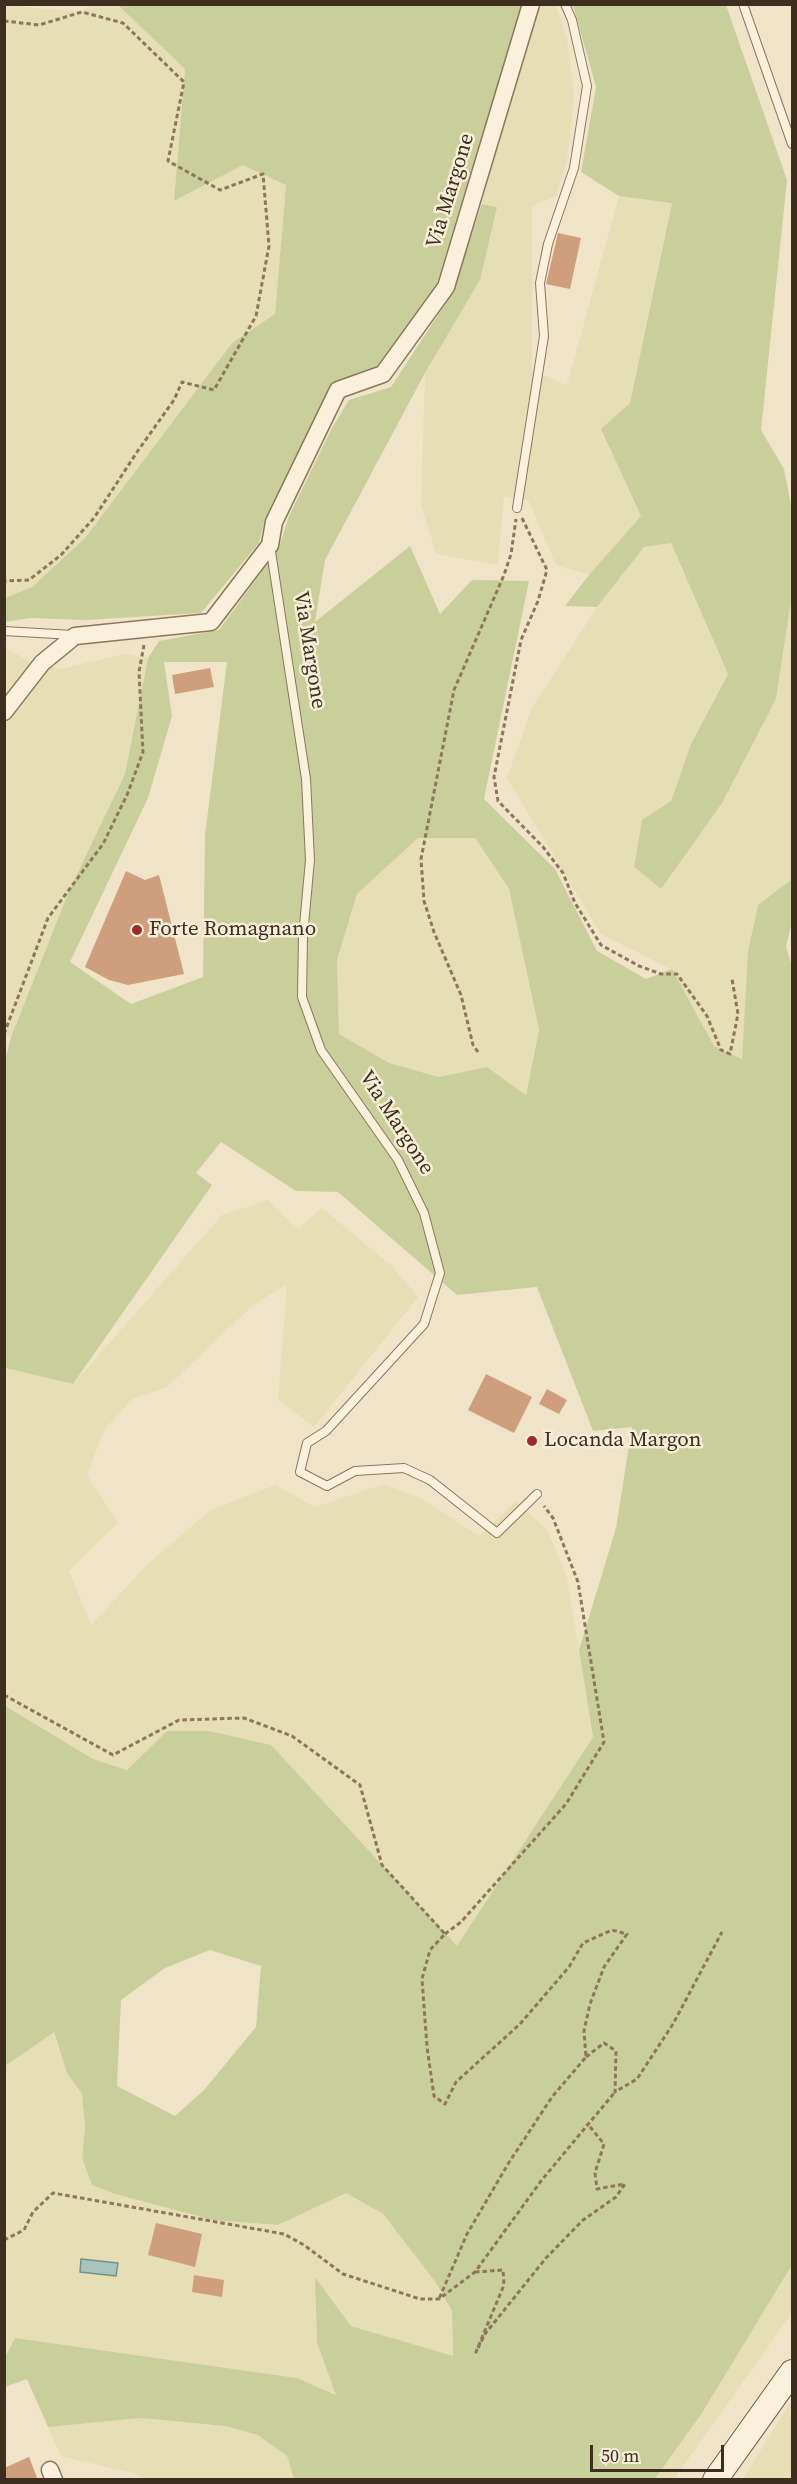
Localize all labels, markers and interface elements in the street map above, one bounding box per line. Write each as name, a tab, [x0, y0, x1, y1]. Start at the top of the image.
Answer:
street label: Via Margone	[422, 131, 480, 251]
street label: Via Margone	[287, 589, 331, 711]
place label: Forte Romagnano	[149, 917, 316, 943]
marker: Forte Romagnano	[130, 923, 144, 937]
street label: Via Margone	[353, 1066, 439, 1180]
place label: Locanda Margon	[544, 1428, 702, 1454]
marker: Locanda Margon	[525, 1434, 539, 1448]
scale bar	[593, 2433, 726, 2471]
text: 50 m	[601, 2443, 639, 2468]

